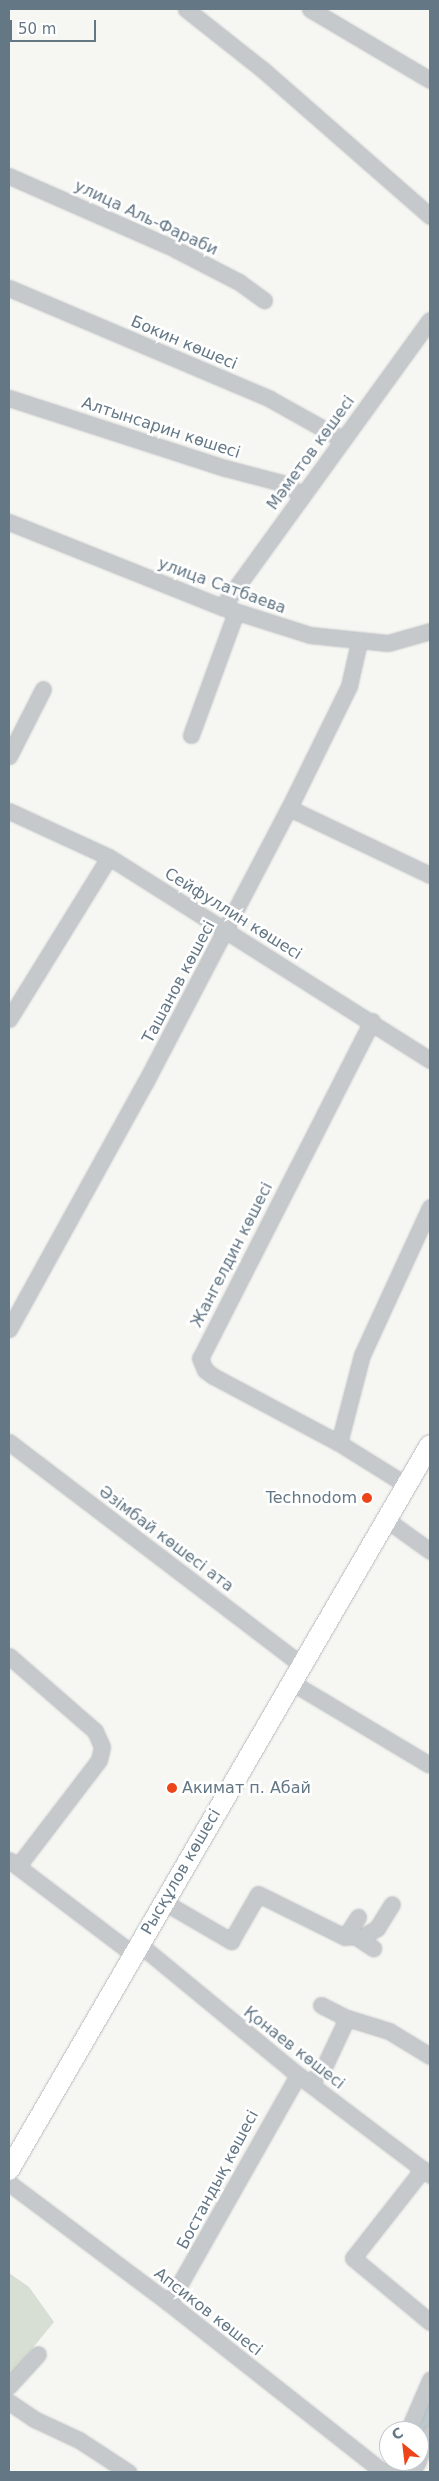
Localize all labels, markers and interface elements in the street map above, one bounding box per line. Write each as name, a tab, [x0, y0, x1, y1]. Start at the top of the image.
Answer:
scale bar	[12, 10, 99, 42]
text: 50 m	[18, 20, 56, 38]
street label: улица Аль-Фараби	[71, 176, 221, 260]
street label: Бокин көшесі	[128, 312, 240, 374]
street label: Мәметов көшесі	[263, 392, 359, 514]
street label: Алтынсарин көшесі	[79, 393, 243, 463]
street label: улица Сатбаева	[155, 554, 289, 618]
street label: Сейфуллин көшесі	[161, 864, 305, 964]
street label: Ташанов көшесі	[139, 917, 219, 1047]
street label: Жангелдин көшесі	[187, 1179, 277, 1331]
street label: Әзімбай көшесі ата	[95, 1482, 237, 1596]
place label: Technodom	[266, 1488, 357, 1508]
marker: Technodom	[361, 1492, 373, 1504]
place label: Акимат п. Абай	[182, 1778, 311, 1798]
marker: Акимат п. Абай	[166, 1782, 178, 1794]
street label: Рысқұлов көшесі	[137, 1806, 225, 1938]
street label: Қонаев көшесі	[240, 2003, 348, 2093]
street label: Бостандық көшесі	[173, 2107, 263, 2253]
street label: Апсиков көшесі	[150, 2264, 266, 2360]
north arrow	[379, 2421, 429, 2471]
text: С	[389, 2424, 406, 2443]

